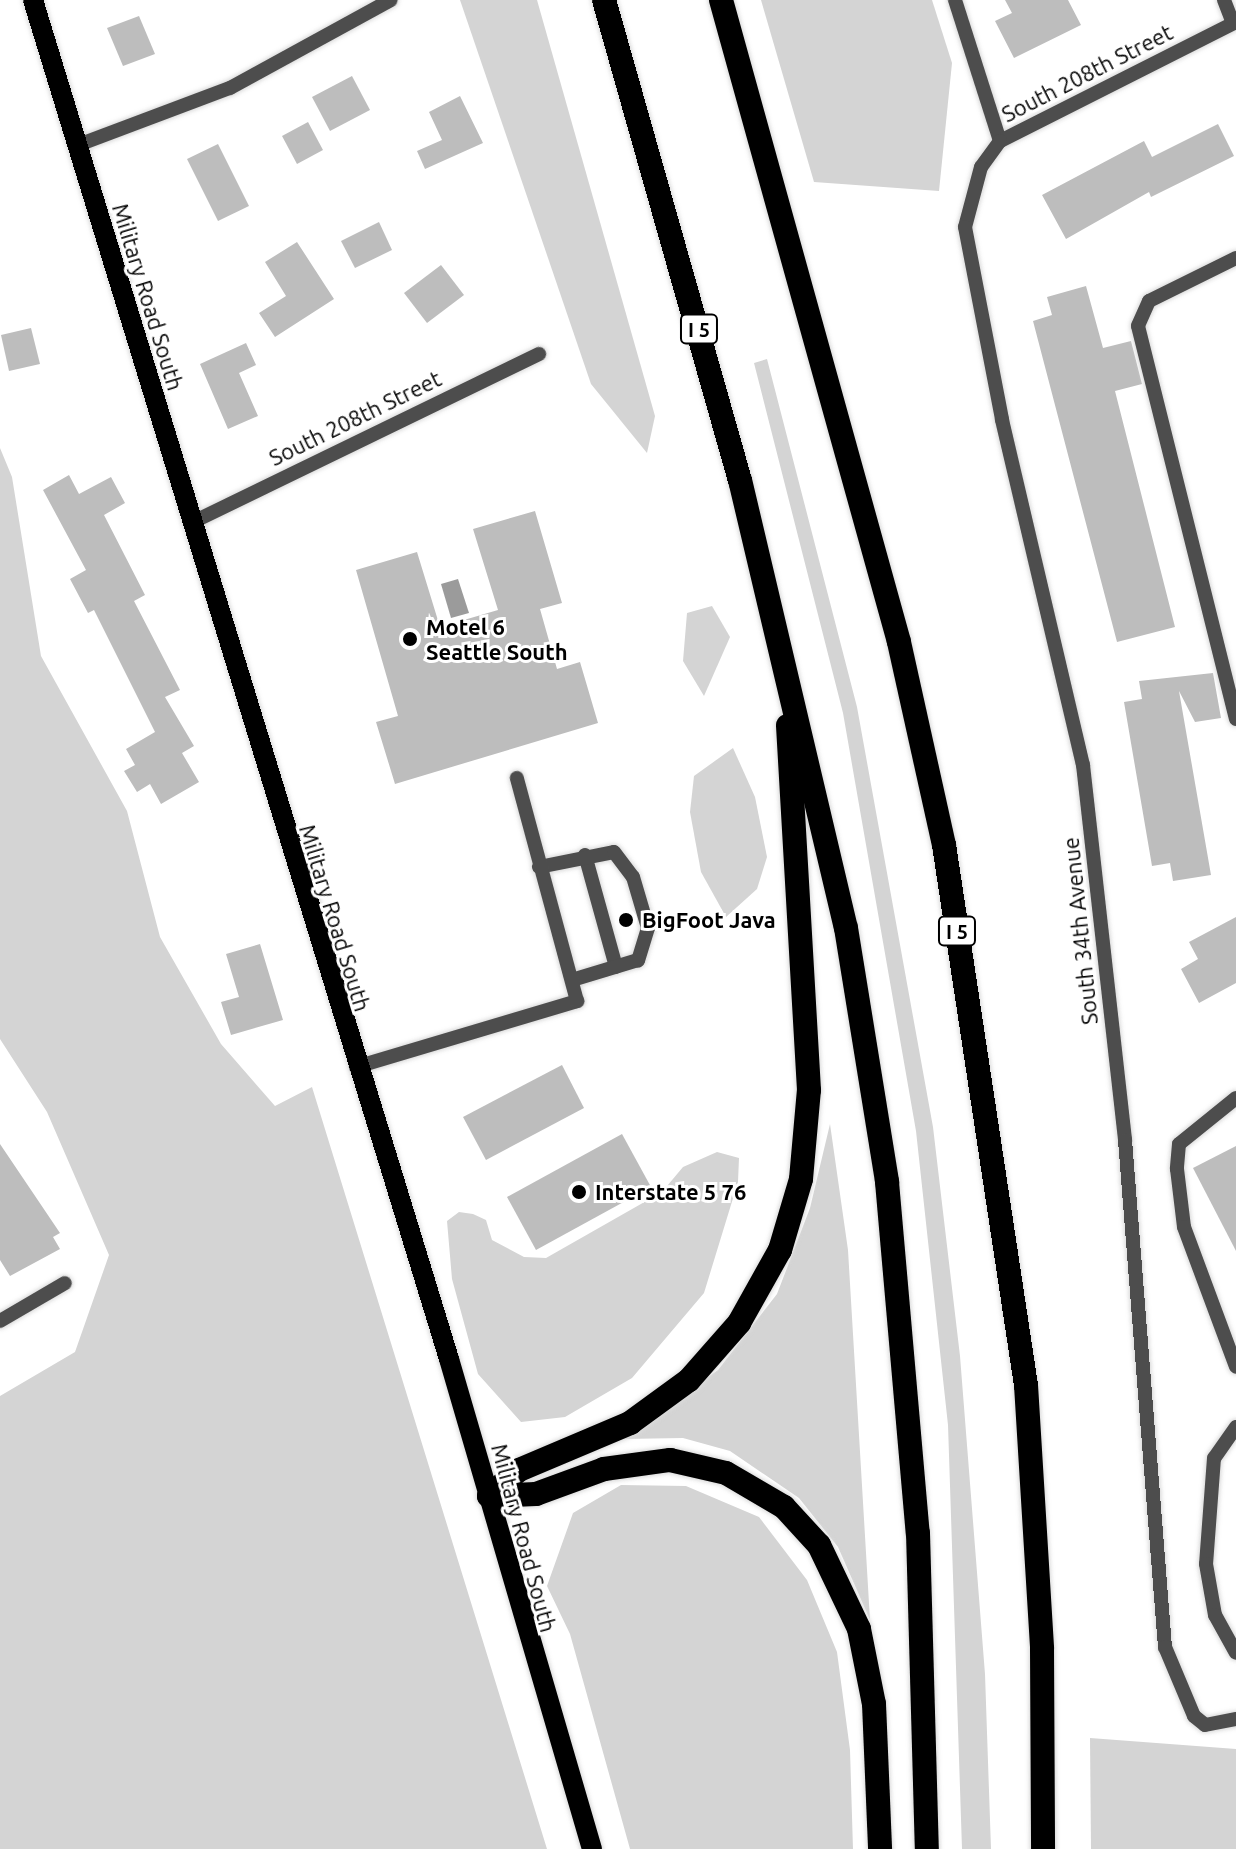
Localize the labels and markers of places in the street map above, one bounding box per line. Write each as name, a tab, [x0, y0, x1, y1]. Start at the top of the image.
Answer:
place label: Motel 6 Seattle South	[426, 613, 568, 664]
marker: Motel 6 Seattle South	[401, 630, 419, 648]
place label: BigFoot Java	[642, 907, 776, 933]
marker: BigFoot Java	[617, 911, 635, 929]
place label: Interstate 5 76	[595, 1179, 746, 1205]
marker: Interstate 5 76	[570, 1183, 588, 1201]

